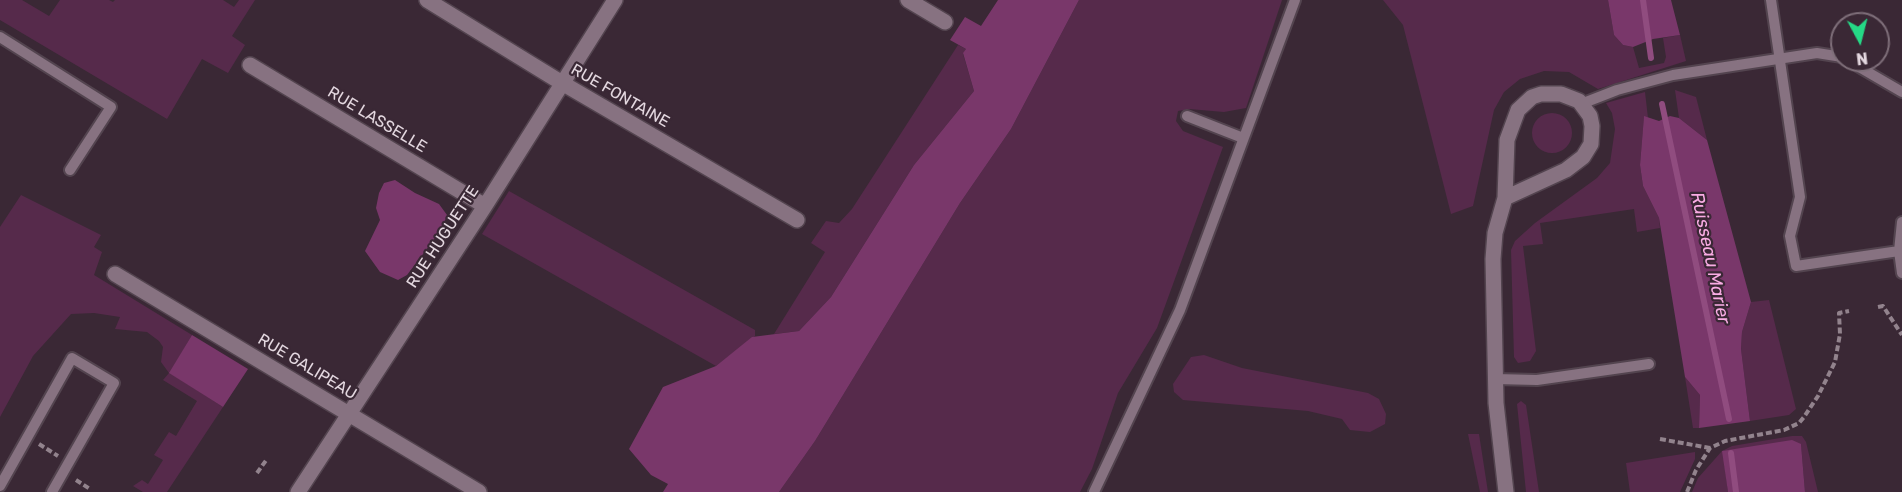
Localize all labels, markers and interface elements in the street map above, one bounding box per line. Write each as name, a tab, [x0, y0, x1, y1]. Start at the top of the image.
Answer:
north arrow	[1830, 12, 1890, 72]
text: N	[1855, 48, 1869, 69]
street label: RUE FONTAINE	[567, 60, 673, 132]
street label: RUE LASSELLE	[324, 83, 430, 157]
street label: RUE HUGUETTE	[403, 182, 483, 292]
water label: Ruisseau Marier	[1685, 190, 1735, 326]
street label: RUE GALIPEAU	[254, 330, 360, 404]

